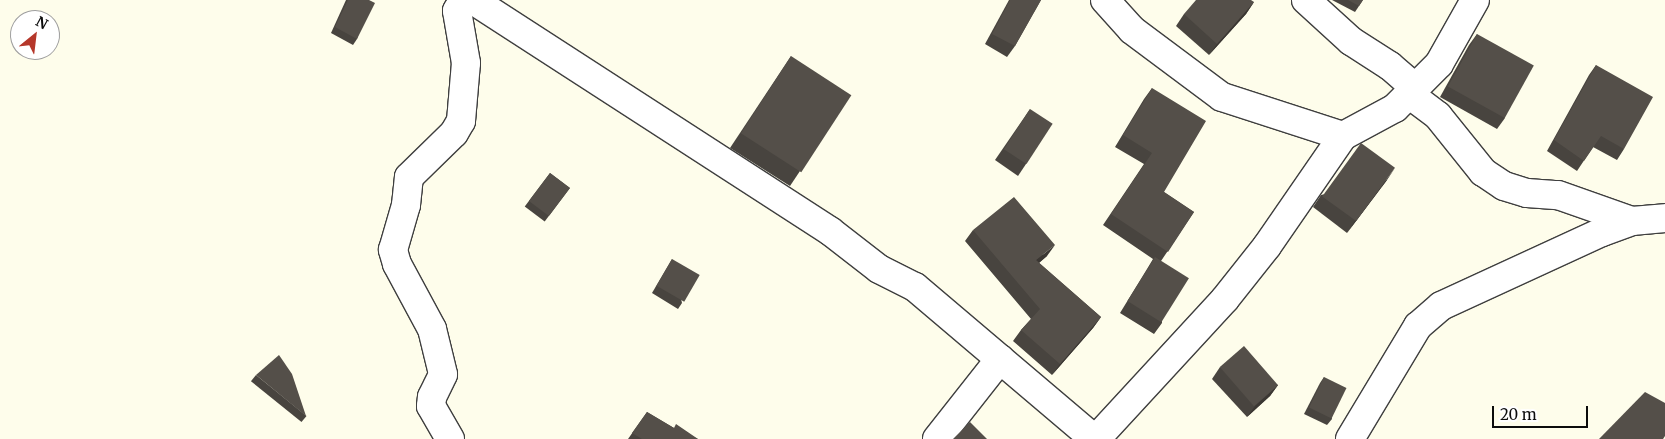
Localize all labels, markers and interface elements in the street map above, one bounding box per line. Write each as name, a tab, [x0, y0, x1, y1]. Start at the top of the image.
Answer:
north arrow	[10, 10, 60, 60]
text: N	[33, 12, 51, 33]
scale bar	[1495, 396, 1591, 428]
text: 20 m	[1500, 405, 1537, 424]

